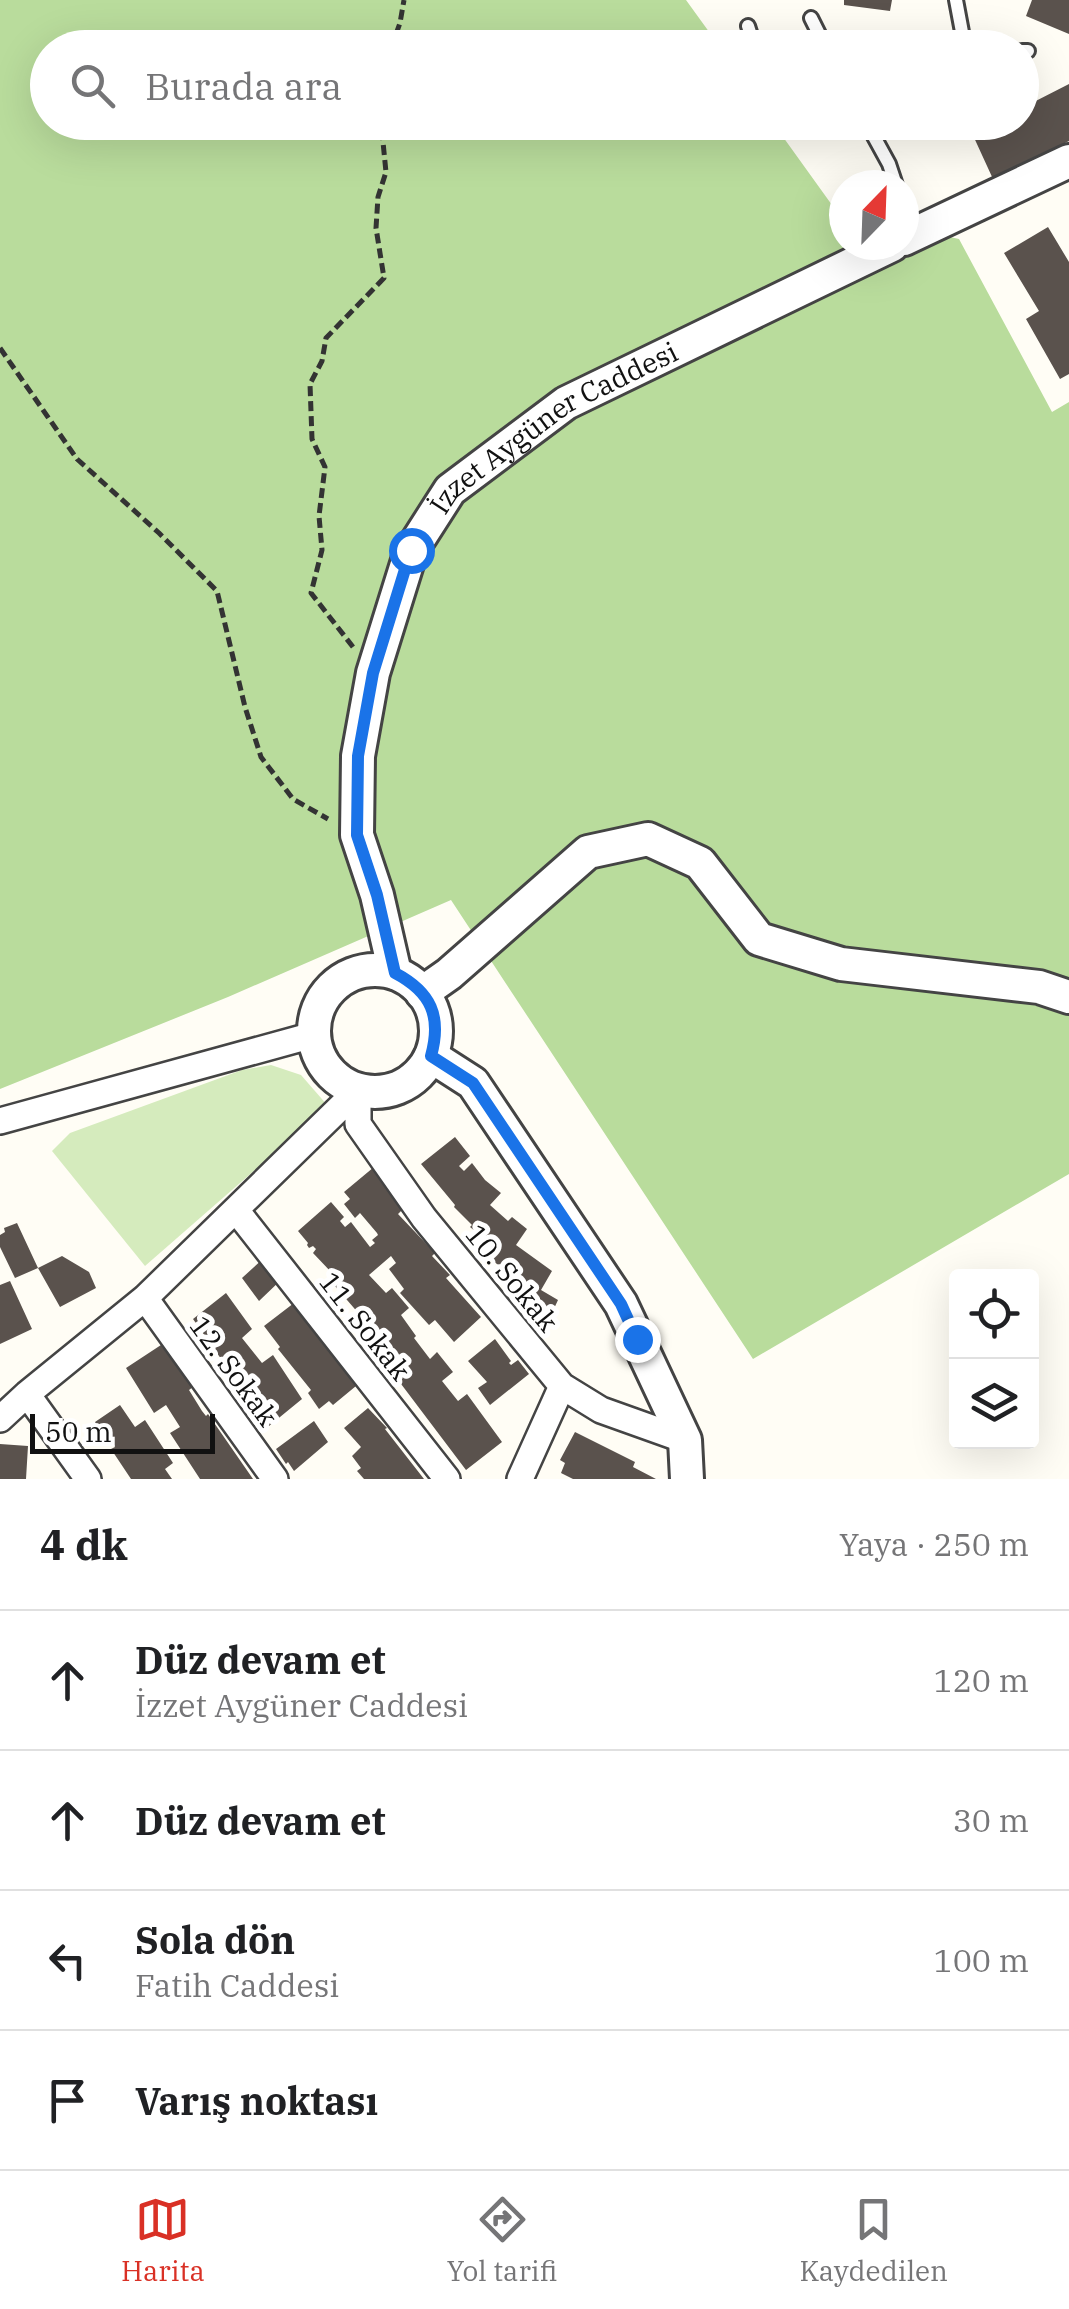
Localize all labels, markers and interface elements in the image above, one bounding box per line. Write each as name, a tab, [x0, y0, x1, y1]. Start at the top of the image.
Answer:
search box	[30, 30, 1039, 140]
icon: search	[65, 58, 120, 113]
text: Burada ara	[145, 61, 342, 110]
north arrow	[829, 170, 919, 260]
street label: İzzet Aygüner Caddesi	[421, 333, 684, 520]
route start	[389, 528, 435, 574]
street label: 10. Sokak	[458, 1216, 567, 1340]
street label: 11. Sokak	[311, 1264, 420, 1388]
map controls	[949, 1269, 1039, 1449]
button: locate	[949, 1269, 1039, 1359]
street label: 12. Sokak	[182, 1308, 287, 1434]
route end	[615, 1317, 661, 1363]
button: layers	[949, 1359, 1039, 1449]
scale bar	[30, 1409, 215, 1454]
text: 50 m	[45, 1413, 112, 1450]
text: 4 dk	[40, 1517, 128, 1572]
text: Yaya · 250 m	[839, 1523, 1029, 1565]
text: Düz devam et	[135, 1635, 386, 1684]
icon: ahead	[40, 1653, 95, 1708]
text: 120 m	[933, 1659, 1029, 1701]
text: İzzet Aygüner Caddesi	[135, 1684, 468, 1726]
icon: ahead	[40, 1793, 95, 1848]
text: Düz devam et	[135, 1796, 386, 1845]
text: 30 m	[953, 1799, 1029, 1841]
text: Sola dön	[135, 1915, 295, 1964]
icon: left	[40, 1933, 95, 1988]
text: 100 m	[933, 1939, 1029, 1981]
text: Fatih Caddesi	[135, 1964, 339, 2006]
icon: arrive	[40, 2073, 95, 2128]
text: Varış noktası	[135, 2076, 378, 2125]
tab: Harita	[121, 2192, 205, 2289]
tab: Yol tarifi	[447, 2192, 557, 2289]
tab: Kaydedilen	[799, 2192, 948, 2289]

